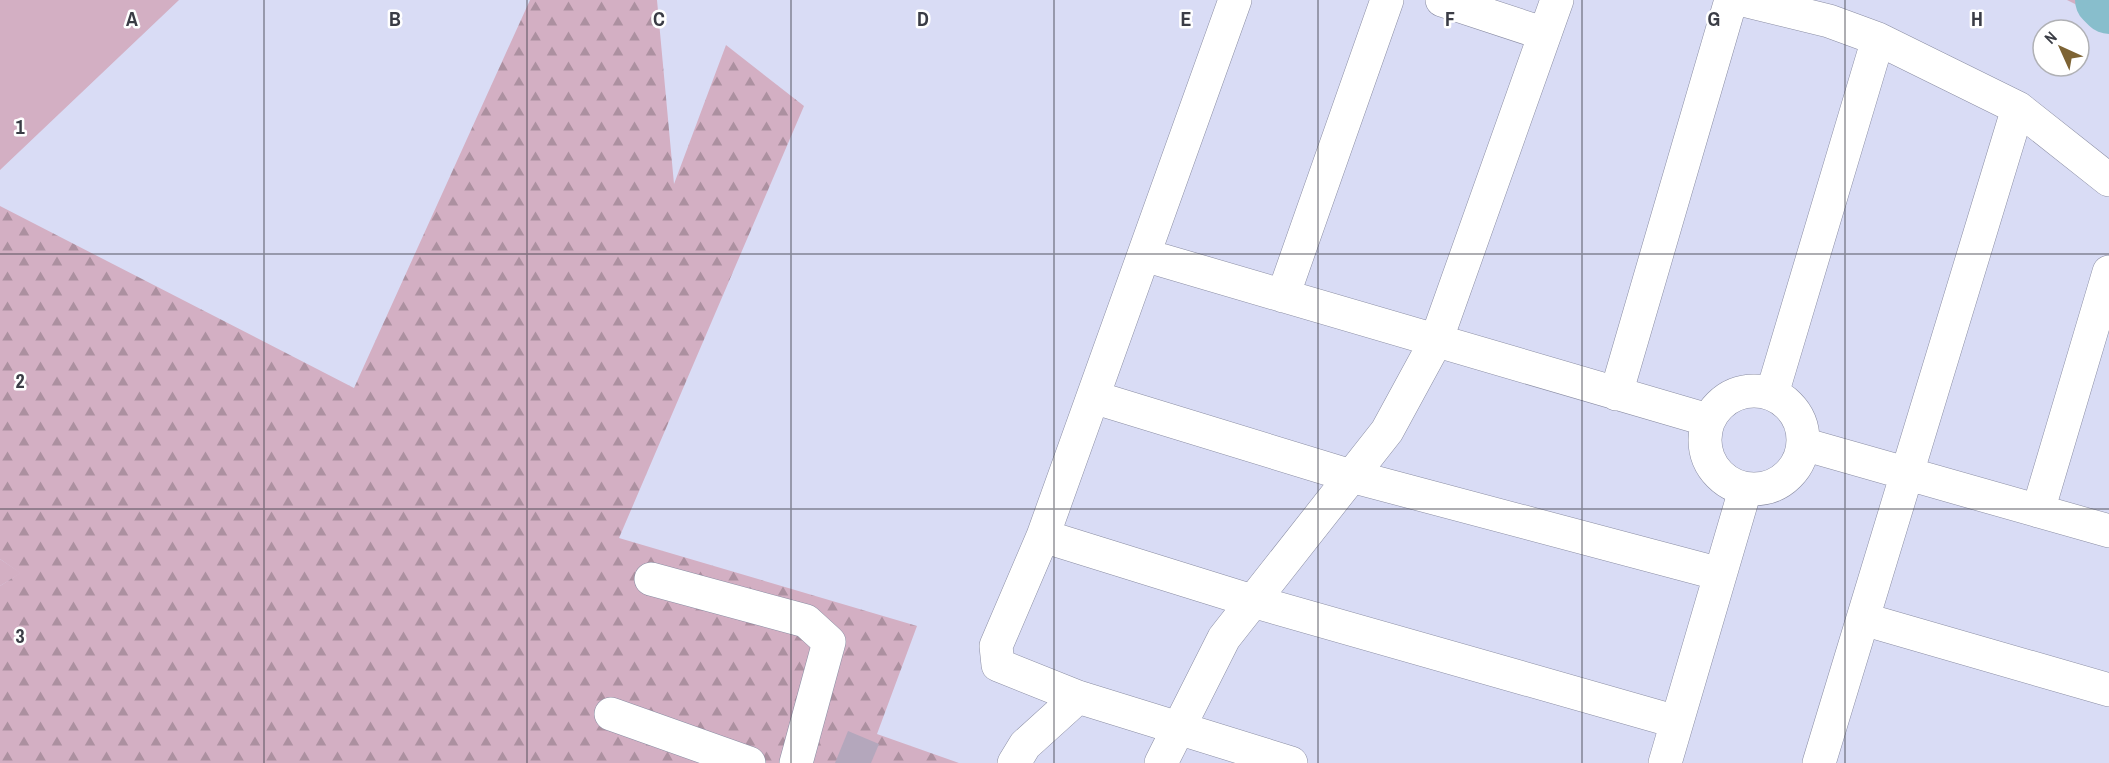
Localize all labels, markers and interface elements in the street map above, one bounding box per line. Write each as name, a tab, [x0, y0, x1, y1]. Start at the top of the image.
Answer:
text: A	[126, 5, 138, 32]
text: B	[389, 5, 401, 32]
text: C	[653, 5, 665, 32]
text: D	[917, 5, 929, 32]
text: E	[1181, 5, 1192, 32]
text: F	[1445, 5, 1455, 32]
text: G	[1708, 5, 1720, 32]
text: H	[1971, 5, 1983, 32]
north arrow	[2031, 18, 2091, 78]
text: N	[2039, 26, 2062, 49]
text: 1	[15, 113, 25, 140]
text: 2	[15, 367, 25, 394]
text: 3	[15, 622, 25, 649]

